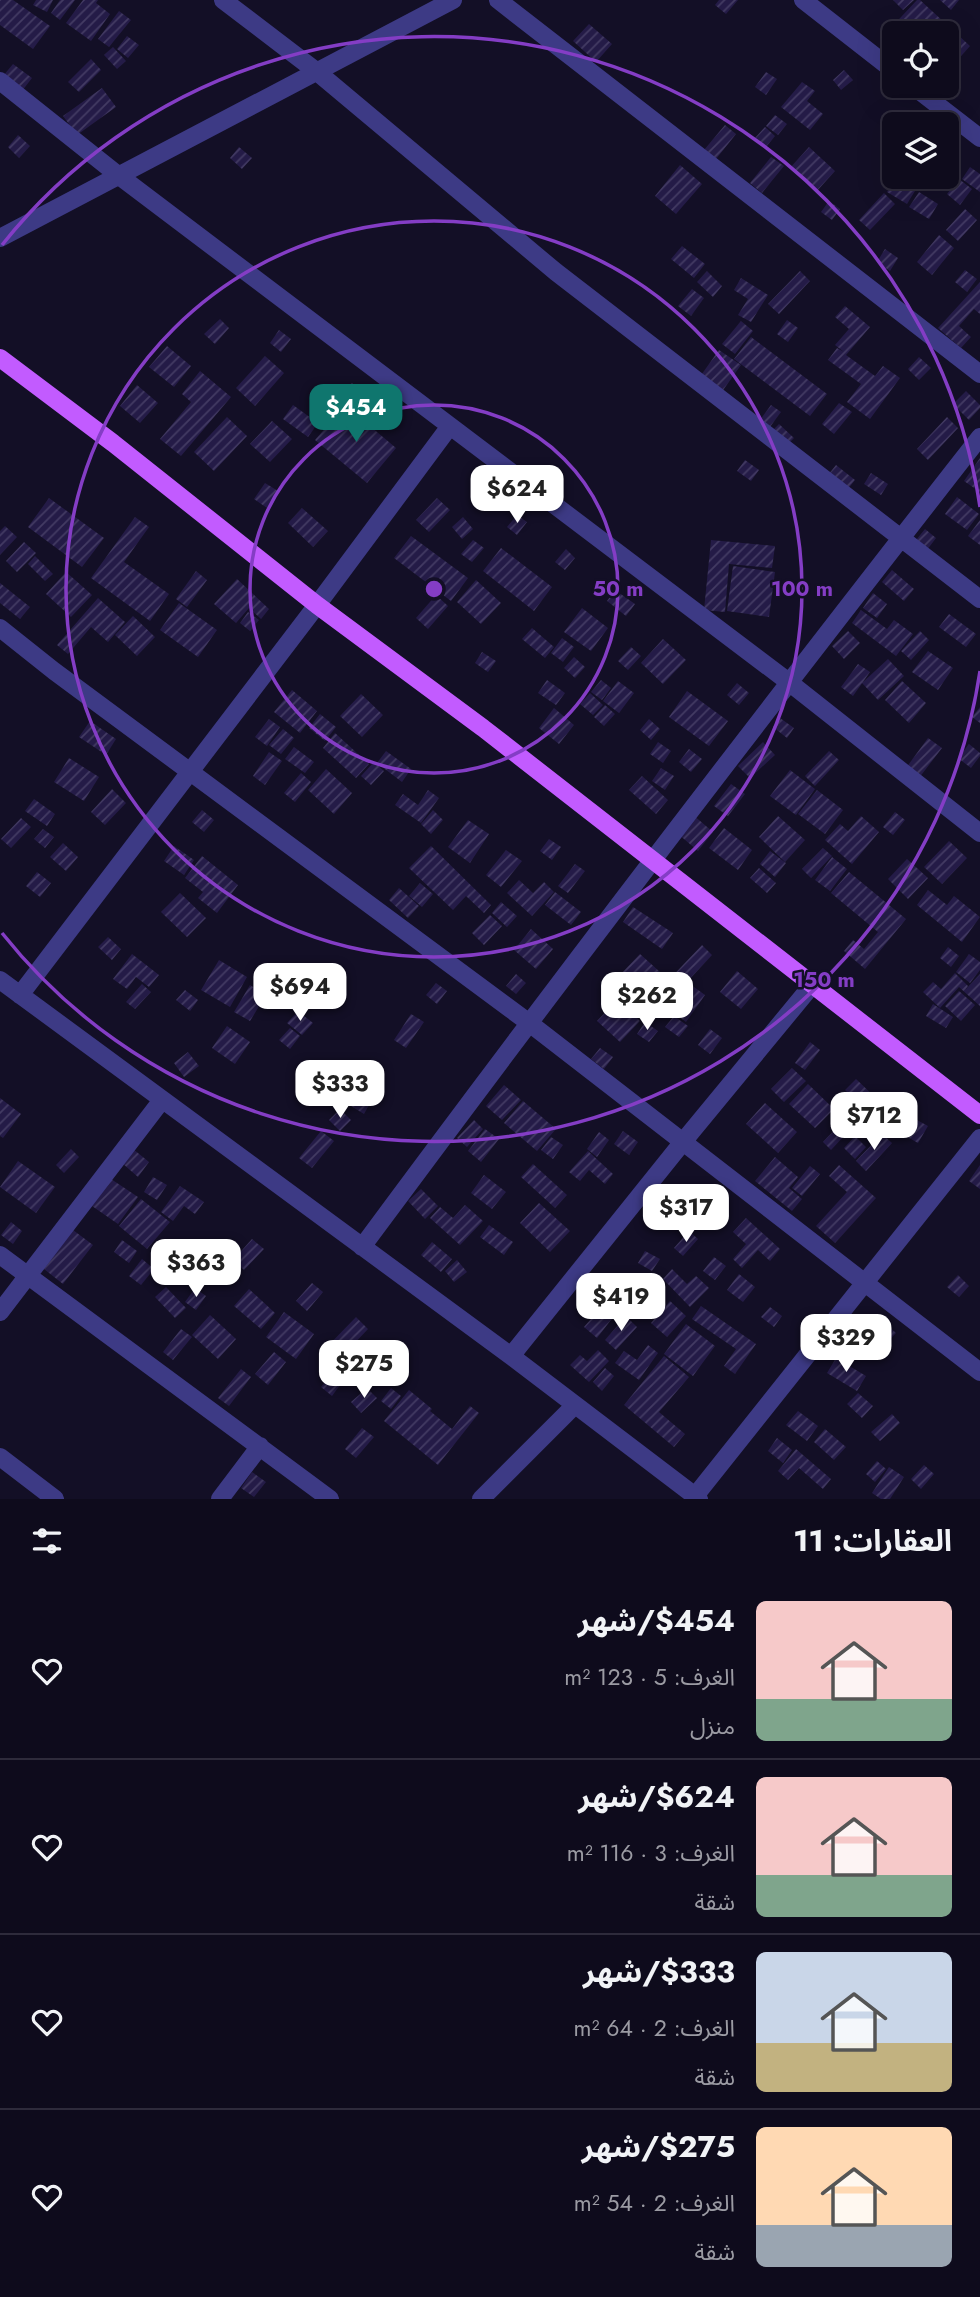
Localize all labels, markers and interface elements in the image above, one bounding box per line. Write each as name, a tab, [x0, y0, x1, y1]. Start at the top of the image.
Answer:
map controls	[882, 21, 959, 189]
button: locate	[882, 21, 959, 98]
button: layers	[882, 112, 959, 189]
pin: $454	[315, 384, 397, 444]
text: $454	[325, 390, 387, 424]
pin: $624	[476, 466, 558, 525]
text: $624	[487, 471, 547, 505]
text: 50 m	[593, 574, 643, 604]
text: 100 m	[771, 574, 833, 604]
centre of rings	[422, 577, 446, 601]
pin: $694	[259, 964, 341, 1023]
text: 150 m	[793, 965, 855, 995]
text: $694	[269, 969, 331, 1003]
pin: $262	[606, 972, 688, 1032]
text: $262	[617, 978, 677, 1012]
pin: $333	[299, 1060, 381, 1120]
text: $333	[311, 1066, 369, 1100]
pin: $712	[833, 1092, 915, 1152]
text: $712	[847, 1098, 901, 1132]
pin: $317	[645, 1184, 727, 1244]
text: $317	[659, 1190, 713, 1224]
pin: $363	[155, 1240, 237, 1299]
text: $363	[167, 1245, 225, 1279]
pin: $419	[580, 1274, 662, 1333]
text: $419	[592, 1279, 650, 1313]
pin: $329	[805, 1314, 887, 1374]
text: $329	[816, 1320, 876, 1354]
pin: $275	[323, 1340, 405, 1400]
text: $275	[335, 1346, 393, 1380]
text: العقارات: 11	[793, 1519, 952, 1562]
icon: filters	[28, 1522, 66, 1560]
text: $454/شهر	[578, 1599, 735, 1642]
icon: home	[812, 1629, 896, 1713]
icon: heart	[28, 1652, 66, 1690]
text: الغرف: 5 · 123 m²	[564, 1660, 735, 1694]
text: منزل	[690, 1709, 735, 1743]
text: $624/شهر	[578, 1775, 735, 1818]
icon: home	[812, 1805, 896, 1889]
icon: heart	[28, 1828, 66, 1866]
text: الغرف: 3 · 116 m²	[567, 1836, 735, 1870]
text: شقة	[694, 1885, 735, 1919]
text: $333/شهر	[583, 1950, 735, 1993]
icon: home	[812, 1980, 896, 2064]
icon: heart	[28, 2003, 66, 2041]
text: الغرف: 2 · 64 m²	[573, 2011, 735, 2045]
text: شقة	[694, 2060, 735, 2094]
text: $275/شهر	[582, 2125, 735, 2168]
icon: home	[812, 2155, 896, 2239]
icon: heart	[28, 2178, 66, 2216]
text: الغرف: 2 · 54 m²	[574, 2186, 735, 2220]
text: شقة	[694, 2235, 735, 2269]

